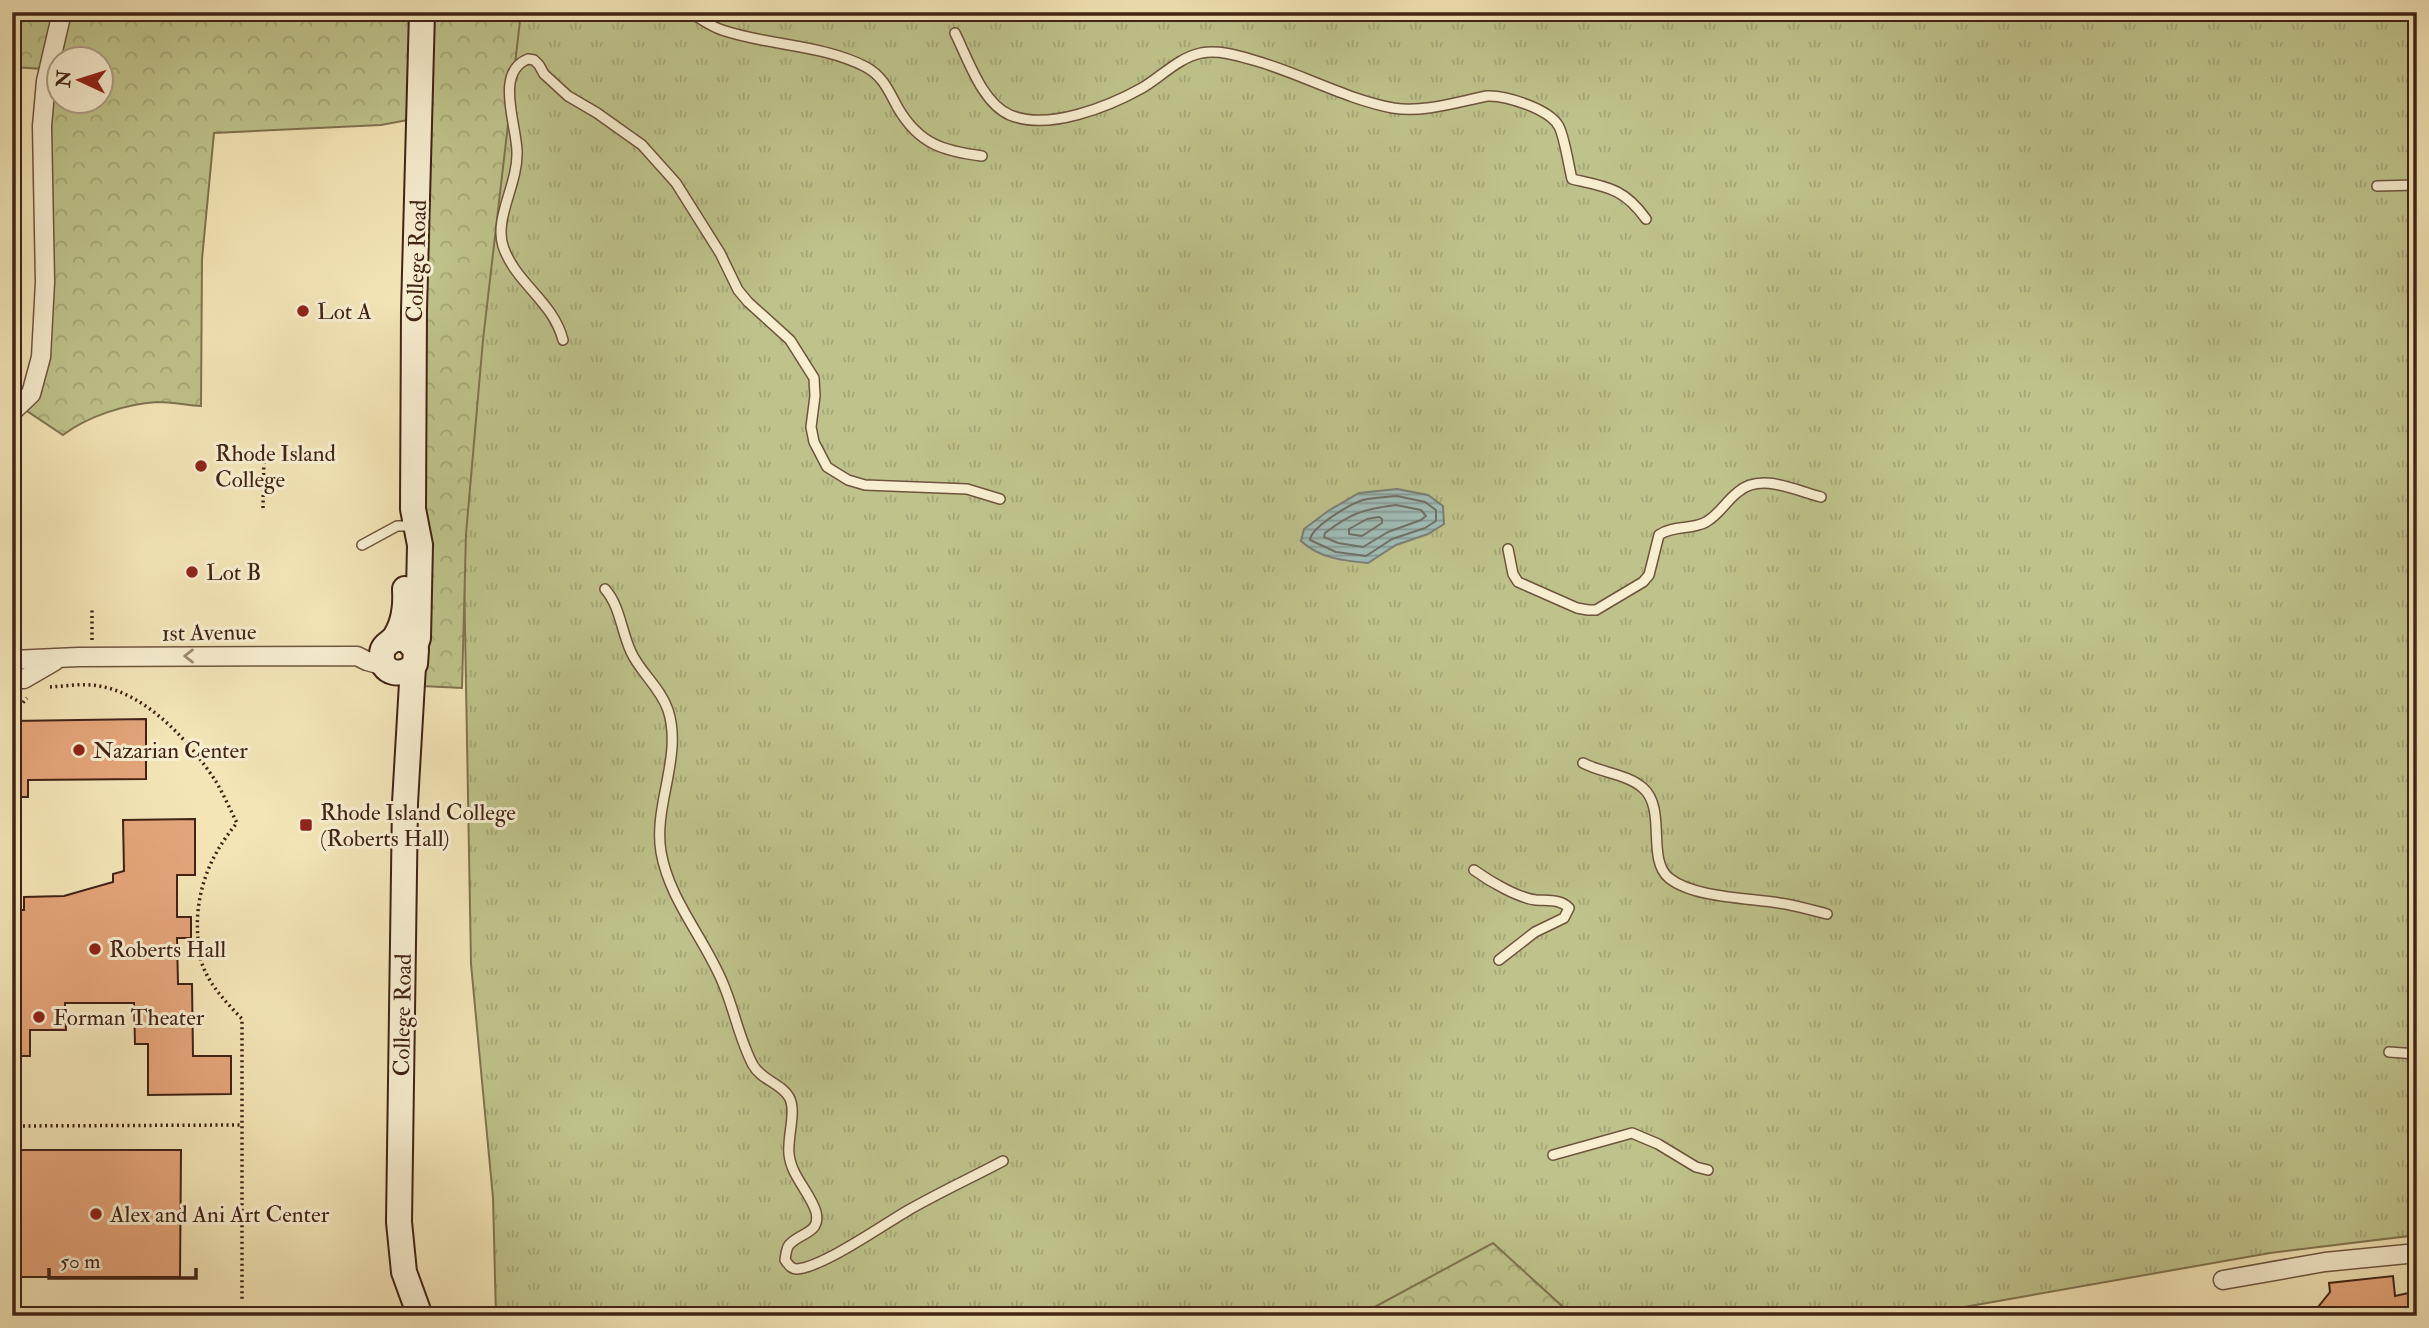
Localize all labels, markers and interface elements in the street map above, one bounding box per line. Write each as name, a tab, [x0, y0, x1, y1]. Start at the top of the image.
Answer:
north arrow	[46, 46, 116, 116]
text: N	[51, 69, 77, 89]
street label: College Road	[400, 199, 433, 323]
place label: Lot A	[317, 297, 372, 326]
marker: Lot A	[295, 303, 311, 319]
place label: Rhode Island College	[215, 439, 336, 494]
marker: Rhode Island College	[193, 458, 209, 474]
place label: Lot B	[206, 558, 261, 587]
marker: Lot B	[184, 564, 200, 580]
street label: 1st Avenue	[161, 617, 257, 648]
one-way arrow	[183, 648, 194, 664]
place label: Nazarian Center	[93, 736, 248, 765]
marker: Nazarian Center	[71, 742, 87, 758]
place label: Rhode Island College (Roberts Hall)	[320, 798, 516, 853]
marker: Rhode Island College (Roberts Hall)	[298, 817, 314, 833]
place label: Roberts Hall	[109, 935, 226, 964]
marker: Roberts Hall	[87, 941, 103, 957]
street label: College Road	[387, 953, 418, 1077]
place label: Forman Theater	[53, 1003, 205, 1032]
marker: Forman Theater	[31, 1009, 47, 1025]
place label: Alex and Ani Art Center	[109, 1200, 330, 1229]
marker: Alex and Ani Art Center	[88, 1206, 104, 1222]
scale bar	[49, 1237, 196, 1281]
text: 50 m	[60, 1248, 101, 1275]

